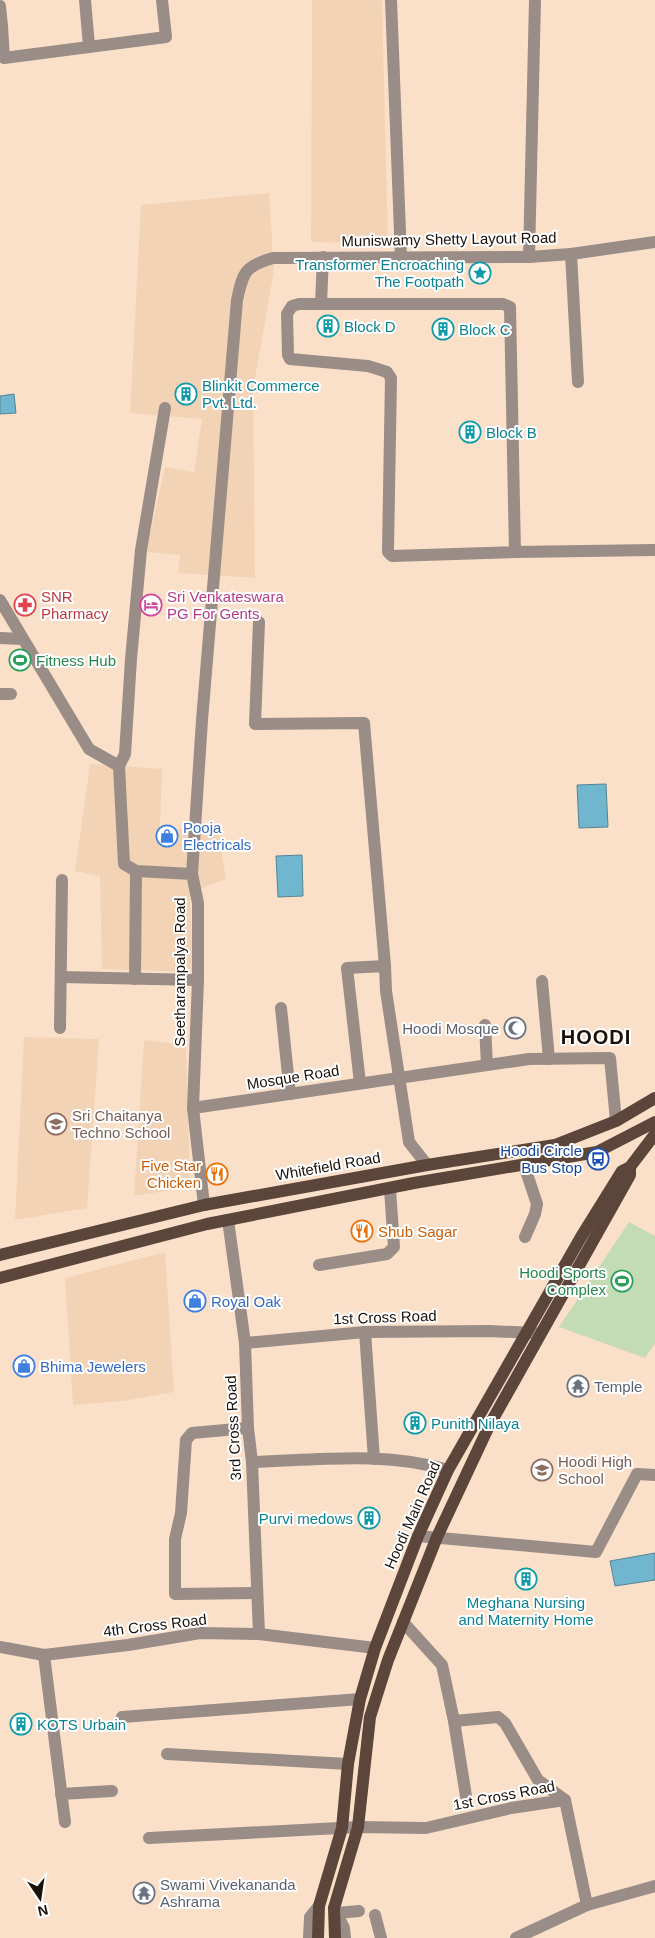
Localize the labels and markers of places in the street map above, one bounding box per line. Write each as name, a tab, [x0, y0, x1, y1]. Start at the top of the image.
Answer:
place label: Transformer Encroaching The Footpath	[295, 256, 464, 290]
place icon: Transformer Encroaching The Footpath	[468, 261, 492, 285]
building icon: Block D	[316, 314, 340, 338]
building icon: Block C	[431, 317, 455, 341]
place label: Block D	[344, 318, 396, 335]
place label: Block C	[459, 321, 511, 338]
place label: Blinkit Commerce Pvt. Ltd.	[202, 377, 320, 411]
building icon: Blinkit Commerce Pvt. Ltd.	[174, 382, 198, 406]
building icon: Block B	[458, 420, 482, 444]
place label: Block B	[486, 424, 537, 441]
place label: SNR Pharmacy	[41, 588, 109, 622]
place label: Sri Venkateswara PG For Gents	[167, 588, 284, 622]
pharmacy icon: SNR Pharmacy	[13, 593, 37, 617]
hotel icon: Sri Venkateswara PG For Gents	[139, 593, 163, 617]
sports icon: Fitness Hub	[8, 648, 32, 672]
place label: Fitness Hub	[36, 652, 116, 669]
place label: Pooja Electricals	[183, 819, 251, 853]
shop icon: Pooja Electricals	[155, 824, 179, 848]
mosque icon: Hoodi Mosque	[503, 1016, 527, 1040]
place label: Hoodi Mosque	[402, 1020, 499, 1037]
place label: Sri Chaitanya Techno School	[72, 1107, 170, 1141]
school or university icon: Sri Chaitanya Techno School	[44, 1112, 68, 1136]
place label: Hoodi Circle Bus Stop	[500, 1142, 582, 1176]
bus stop icon: Hoodi Circle Bus Stop	[586, 1147, 610, 1171]
place label: Five Star Chicken	[141, 1157, 201, 1191]
restaurant icon: Five Star Chicken	[205, 1162, 229, 1186]
restaurant icon: Shub Sagar	[350, 1219, 374, 1243]
place label: Shub Sagar	[378, 1223, 457, 1240]
place label: Hoodi Sports Complex	[519, 1264, 606, 1298]
sports icon: Hoodi Sports Complex	[610, 1269, 634, 1293]
shop icon: Royal Oak	[183, 1289, 207, 1313]
place label: Royal Oak	[211, 1293, 282, 1310]
shop icon: Bhima Jewelers	[12, 1354, 36, 1378]
place label: Bhima Jewelers	[40, 1358, 146, 1375]
temple icon: Temple	[566, 1374, 590, 1398]
place label: Temple	[594, 1378, 642, 1395]
building icon: Punith Nilaya	[403, 1411, 427, 1435]
place label: Punith Nilaya	[431, 1415, 520, 1432]
place label: Hoodi High School	[558, 1453, 632, 1487]
school or university icon: Hoodi High School	[530, 1458, 554, 1482]
building icon: Purvi medows	[357, 1506, 381, 1530]
place label: Purvi medows	[259, 1510, 353, 1527]
building icon: Meghana Nursing and Maternity Home	[514, 1567, 538, 1591]
place label: Meghana Nursing and Maternity Home	[458, 1594, 594, 1628]
building icon: KOTS Urbain	[9, 1712, 33, 1736]
place label: KOTS Urbain	[37, 1716, 126, 1733]
place label: Swami Vivekananda Ashrama	[160, 1876, 296, 1910]
temple icon: Swami Vivekananda Ashrama	[132, 1881, 156, 1905]

